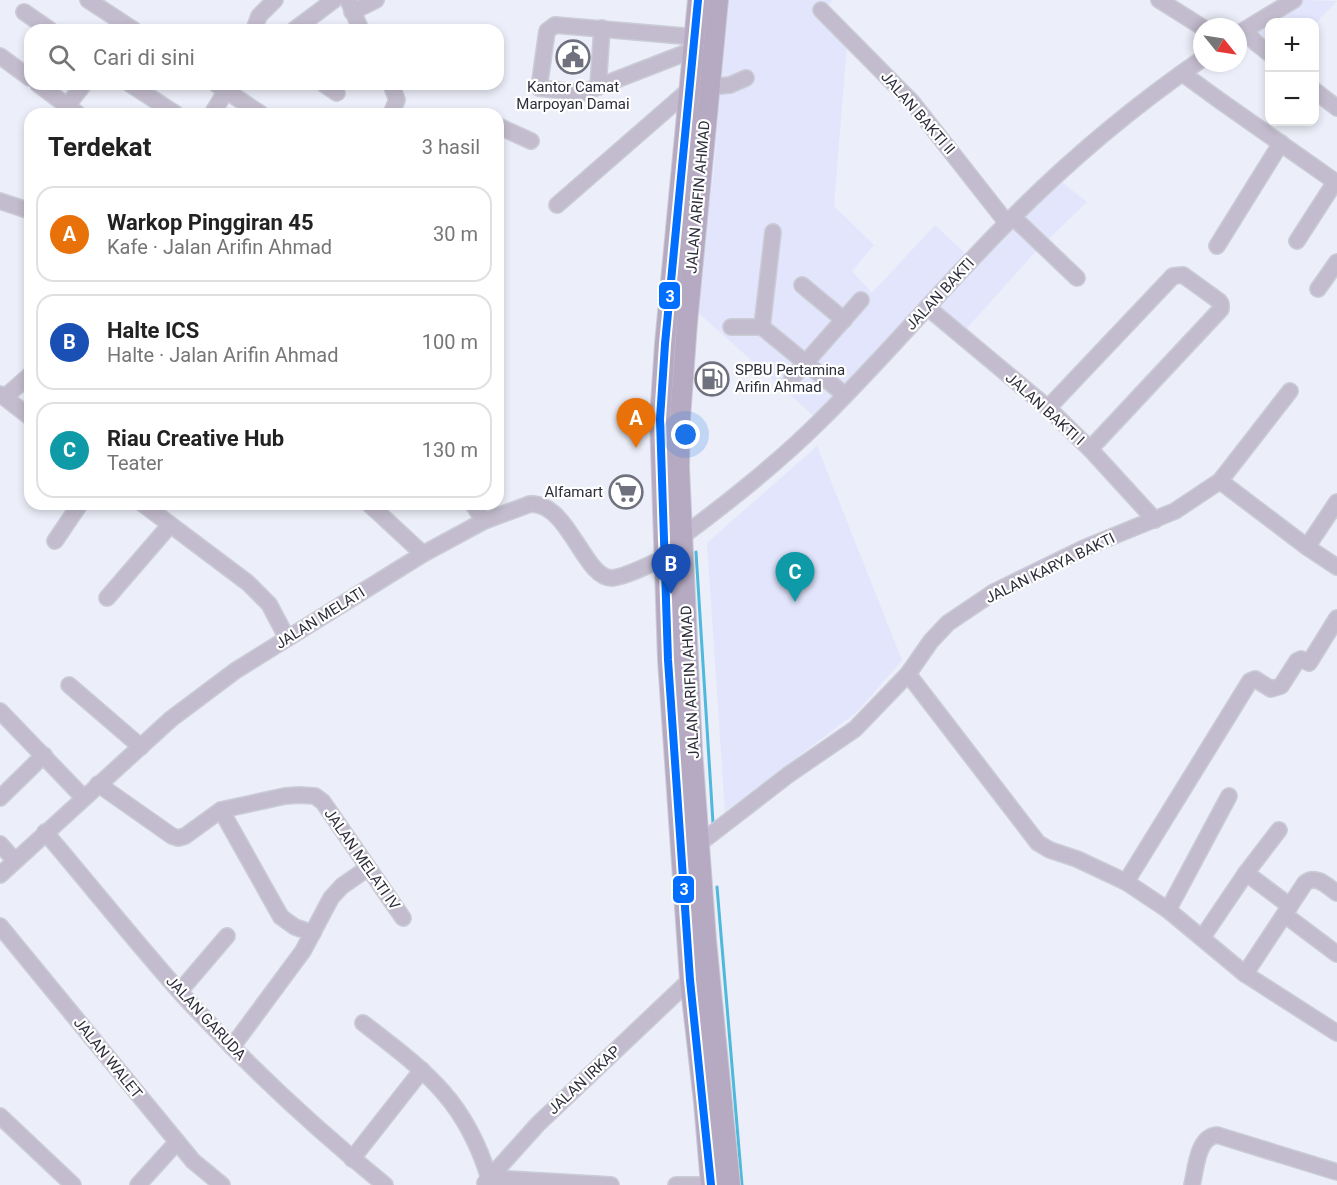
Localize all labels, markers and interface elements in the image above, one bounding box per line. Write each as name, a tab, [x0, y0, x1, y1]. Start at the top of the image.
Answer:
north arrow	[1193, 18, 1247, 72]
map controls	[1265, 18, 1319, 126]
button: +	[1265, 18, 1319, 72]
search box	[24, 24, 504, 90]
public building icon: Kantor Camat Marpoyan Damai	[555, 39, 591, 75]
icon: search	[45, 41, 78, 74]
text: Cari di sini	[93, 45, 195, 70]
street label: JALAN BAKTI II	[877, 68, 959, 158]
button: −	[1265, 72, 1319, 126]
place label: Kantor Camat Marpoyan Damai	[516, 78, 630, 113]
street label: JALAN ARIFIN AHMAD	[682, 120, 714, 274]
text: Terdekat	[48, 132, 152, 162]
text: 3 hasil	[422, 135, 480, 159]
text: Warkop Pinggiran 45	[107, 210, 314, 235]
text: A	[63, 222, 76, 246]
text: 30 m	[433, 222, 478, 246]
text: Kafe · Jalan Arifin Ahmad	[107, 235, 332, 259]
street label: JALAN BAKTI	[902, 254, 978, 334]
line badge: 3	[658, 281, 681, 310]
text: 3	[665, 287, 675, 306]
text: Halte ICS	[107, 318, 199, 343]
text: B	[63, 330, 76, 354]
text: 100 m	[422, 330, 478, 354]
text: Halte · Jalan Arifin Ahmad	[107, 343, 339, 367]
fuel station icon: SPBU Pertamina Arifin Ahmad	[694, 361, 730, 397]
place label: SPBU Pertamina Arifin Ahmad	[735, 361, 845, 396]
street label: JALAN BAKTI I	[1002, 369, 1088, 449]
pin: A	[616, 398, 656, 448]
your location	[671, 420, 700, 449]
text: Riau Creative Hub	[107, 426, 284, 451]
text: C	[63, 438, 76, 462]
text: 130 m	[422, 438, 478, 462]
text: Teater	[107, 451, 163, 475]
supermarket icon: Alfamart	[608, 474, 644, 510]
place label: Alfamart	[545, 483, 603, 501]
street label: JALAN KARYA BAKTI	[982, 529, 1118, 607]
pin: B	[652, 544, 690, 594]
pin: C	[776, 552, 814, 602]
street label: JALAN MELATI	[272, 583, 368, 653]
street label: JALAN ARIFIN AHMAD	[677, 605, 703, 759]
street label: JALAN MELATI IV	[320, 805, 404, 913]
line badge: 3	[672, 875, 695, 904]
text: 3	[679, 880, 689, 899]
street label: JALAN GARUDA	[162, 972, 250, 1064]
street label: JALAN WALET	[70, 1014, 146, 1102]
street label: JALAN IRKAP	[544, 1042, 624, 1118]

